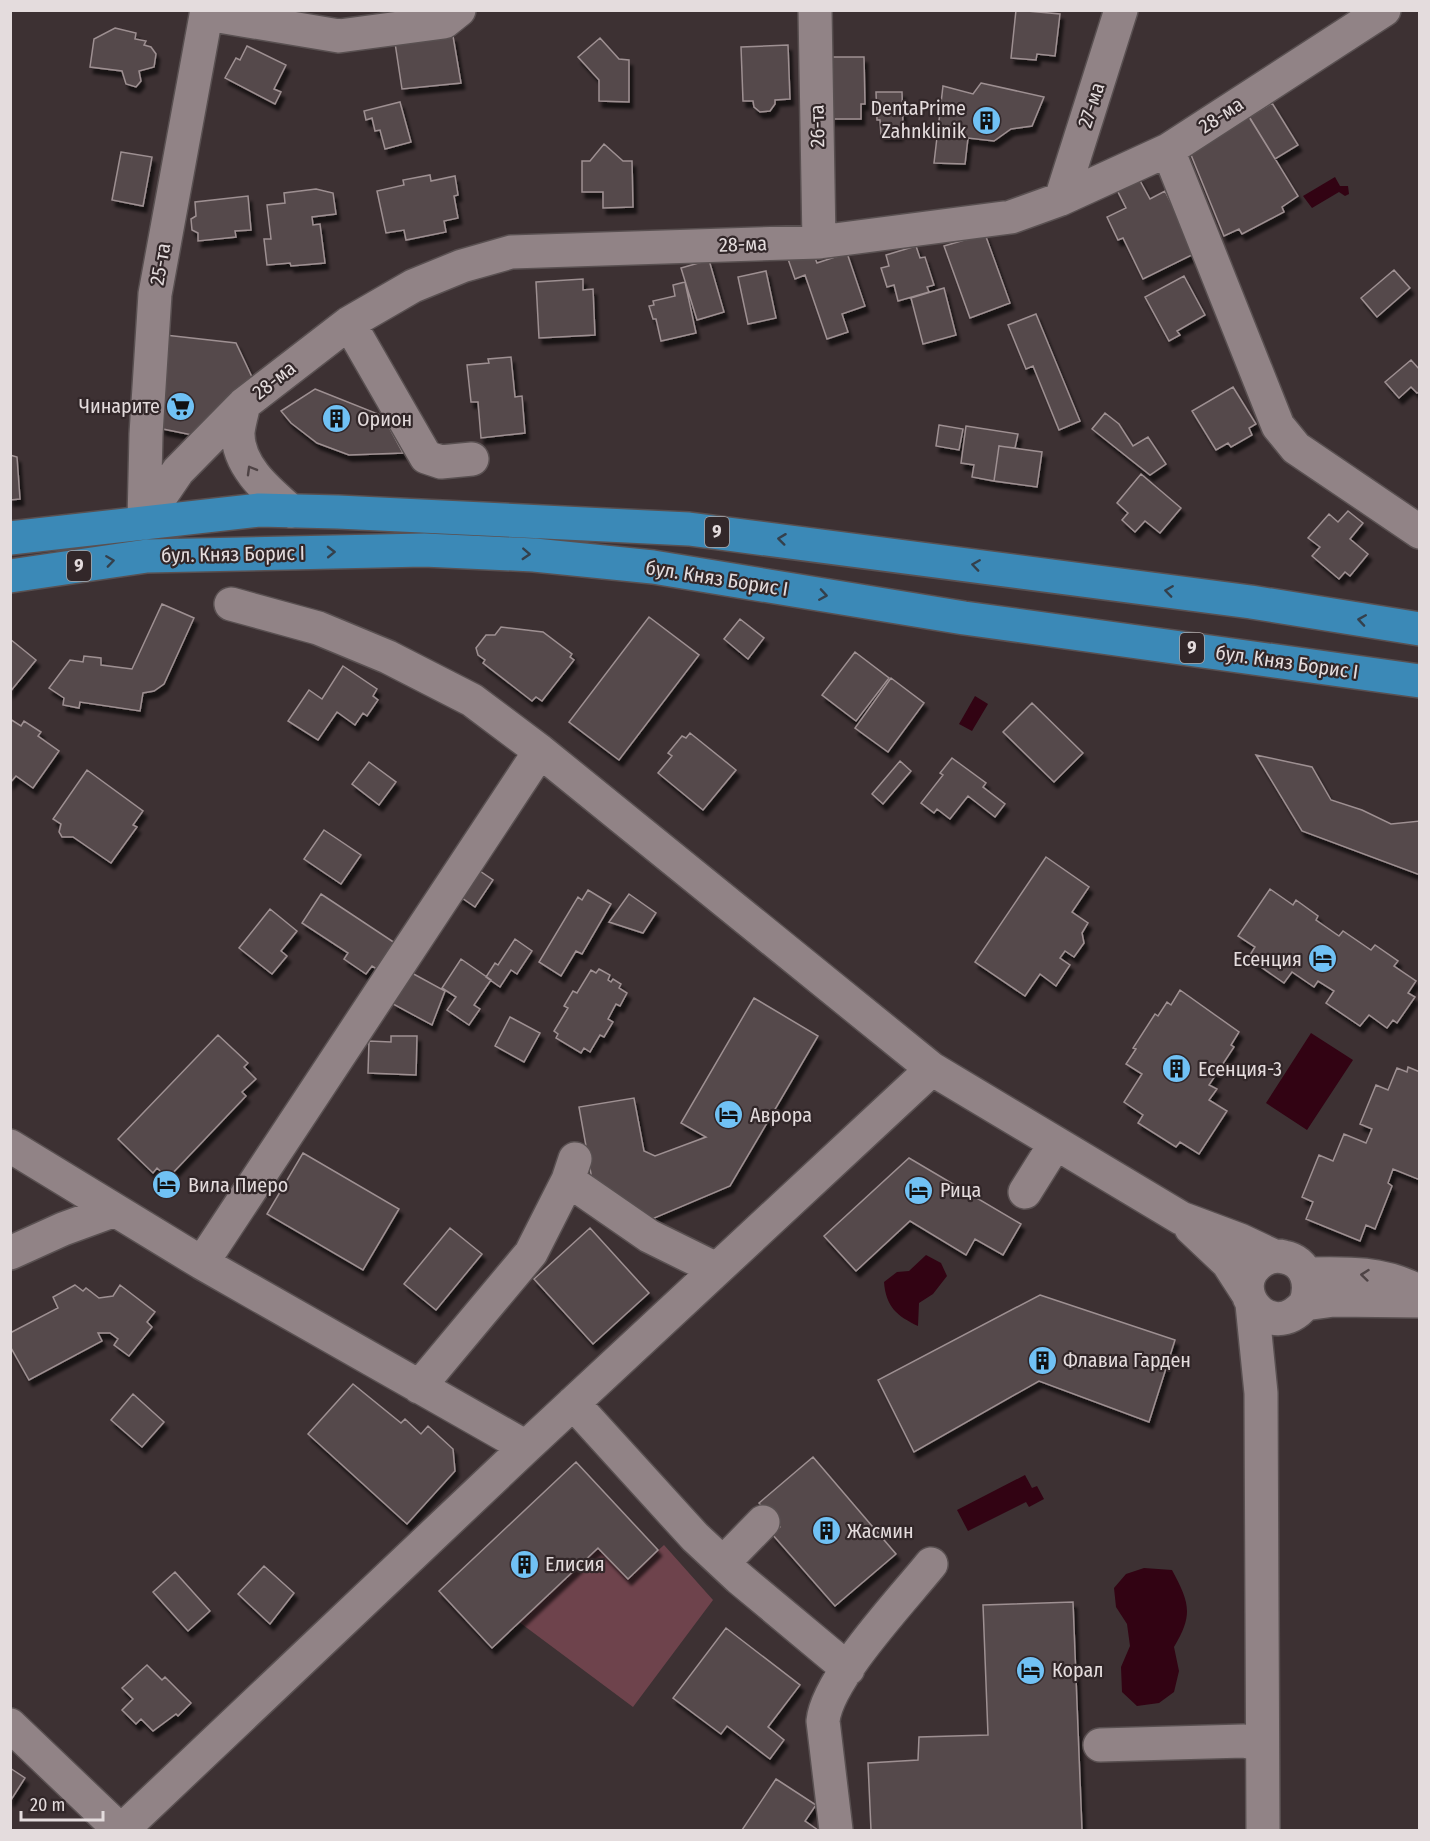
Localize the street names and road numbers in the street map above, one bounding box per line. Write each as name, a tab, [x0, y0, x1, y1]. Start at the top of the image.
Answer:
street label: 27-ма	[1072, 79, 1110, 131]
street label: 28-ма	[1194, 92, 1248, 138]
street label: 26-та	[805, 104, 829, 148]
street label: 28-ма	[719, 231, 767, 257]
street label: 25-та	[145, 241, 175, 287]
street label: 28-ма	[248, 356, 300, 404]
road number: 9	[705, 517, 729, 547]
street label: бул. Княз Борис I	[161, 541, 305, 567]
road number: 9	[67, 551, 91, 581]
street label: бул. Княз Борис I	[644, 555, 790, 601]
road number: 9	[1180, 633, 1204, 663]
street label: бул. Княз Борис I	[1214, 640, 1360, 684]

